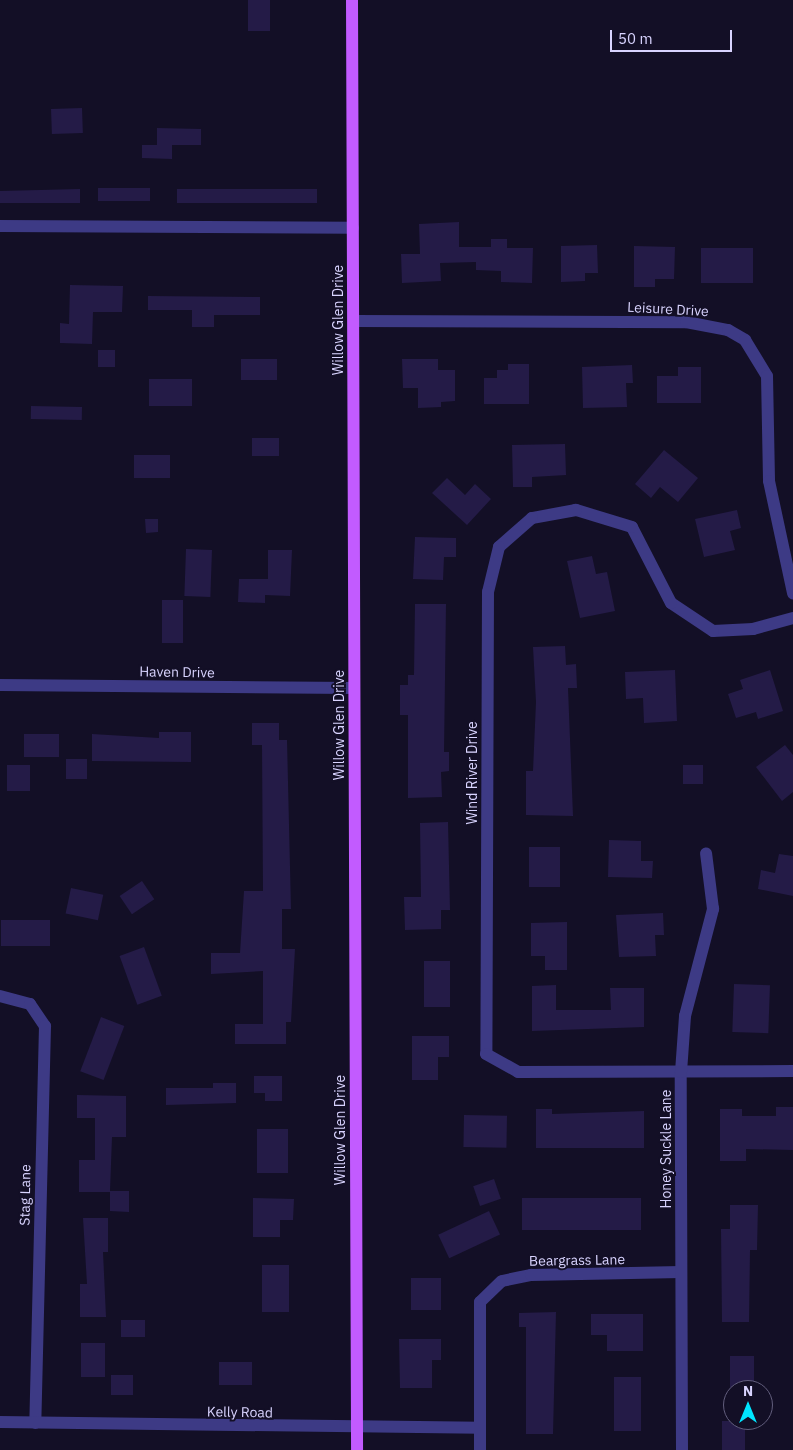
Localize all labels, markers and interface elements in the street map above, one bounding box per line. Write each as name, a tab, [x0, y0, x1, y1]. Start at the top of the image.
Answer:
scale bar	[613, 20, 736, 52]
text: 50 m	[618, 29, 653, 48]
street label: Willow Glen Drive	[330, 265, 346, 375]
street label: Leisure Drive	[627, 298, 709, 320]
street label: Haven Drive	[139, 663, 215, 681]
street label: Willow Glen Drive	[331, 670, 347, 780]
street label: Wind River Drive	[464, 721, 480, 825]
street label: Willow Glen Drive	[332, 1075, 348, 1185]
street label: Honey Suckle Lane	[658, 1089, 674, 1209]
street label: Stag Lane	[16, 1164, 34, 1226]
street label: Beargrass Lane	[529, 1251, 625, 1269]
north arrow	[723, 1380, 773, 1430]
text: N	[743, 1382, 753, 1400]
street label: Kelly Road	[207, 1403, 273, 1421]

